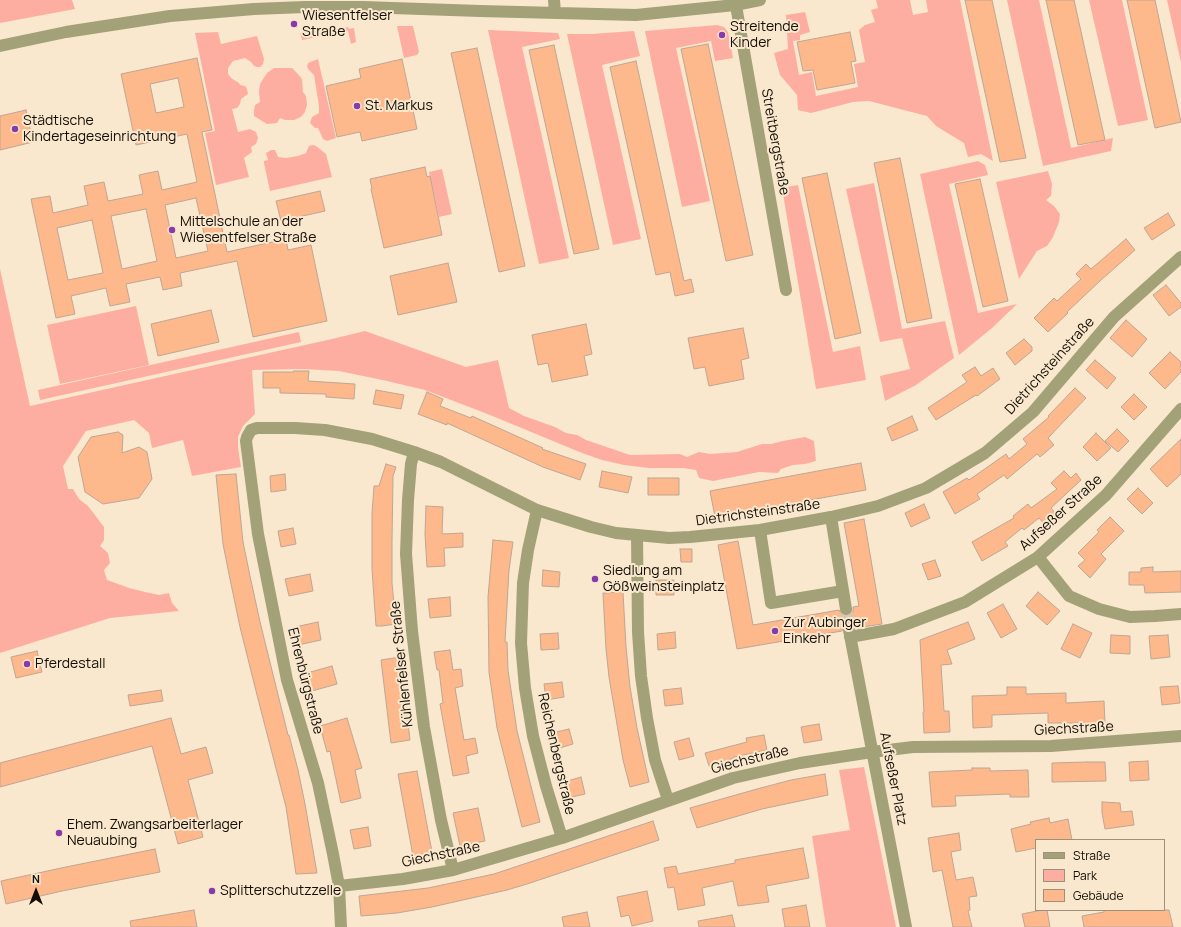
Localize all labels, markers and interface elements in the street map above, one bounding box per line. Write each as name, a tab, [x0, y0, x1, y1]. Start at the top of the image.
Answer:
place label: Wiesentfelser Straße	[302, 8, 392, 40]
marker: Wiesentfelser Straße	[289, 19, 299, 29]
place label: Streitende Kinder	[730, 19, 799, 52]
marker: Streitende Kinder	[717, 30, 727, 40]
street label: Streitbergstraße	[757, 87, 793, 197]
place label: St. Markus	[365, 98, 433, 114]
marker: St. Markus	[352, 101, 362, 111]
place label: Städtische Kindertageseinrichtung	[23, 113, 176, 146]
marker: Städtische Kindertageseinrichtung	[10, 124, 20, 134]
place label: Mittelschule an der Wiesentfelser Straße	[180, 214, 316, 246]
marker: Mittelschule an der Wiesentfelser Straße	[167, 225, 177, 235]
street label: Dietrichsteinstraße	[1002, 314, 1098, 418]
street label: Aufseßer Straße	[1016, 471, 1106, 555]
street label: Dietrichsteinstraße	[695, 496, 821, 530]
place label: Siedlung am Gößweinsteinplatz	[603, 563, 725, 596]
marker: Siedlung am Gößweinsteinplatz	[590, 574, 600, 584]
street label: Kühlenfelser Straße	[387, 600, 417, 728]
place label: Zur Aubinger Einkehr	[783, 615, 866, 648]
street label: Ehrenbürgstraße	[284, 626, 326, 736]
marker: Zur Aubinger Einkehr	[770, 626, 780, 636]
place label: Pferdestall	[35, 656, 106, 672]
marker: Pferdestall	[22, 659, 32, 669]
street label: Reichenbergstraße	[534, 692, 578, 816]
street label: Giechstraße	[1034, 719, 1114, 739]
street label: Aufseßer Platz	[876, 731, 910, 827]
street label: Giechstraße	[709, 742, 791, 778]
place label: Ehem. Zwangsarbeiterlager Neuaubing	[67, 817, 243, 850]
marker: Ehem. Zwangsarbeiterlager Neuaubing	[54, 828, 64, 838]
street label: Giechstraße	[400, 839, 482, 871]
legend	[1035, 839, 1165, 911]
text: Straße	[1073, 847, 1110, 864]
text: Park	[1073, 867, 1097, 884]
north arrow	[16, 871, 56, 911]
text: N	[32, 871, 40, 886]
place label: Splitterschutzzelle	[220, 883, 341, 899]
marker: Splitterschutzzelle	[207, 886, 217, 896]
text: Gebäude	[1073, 887, 1124, 904]

